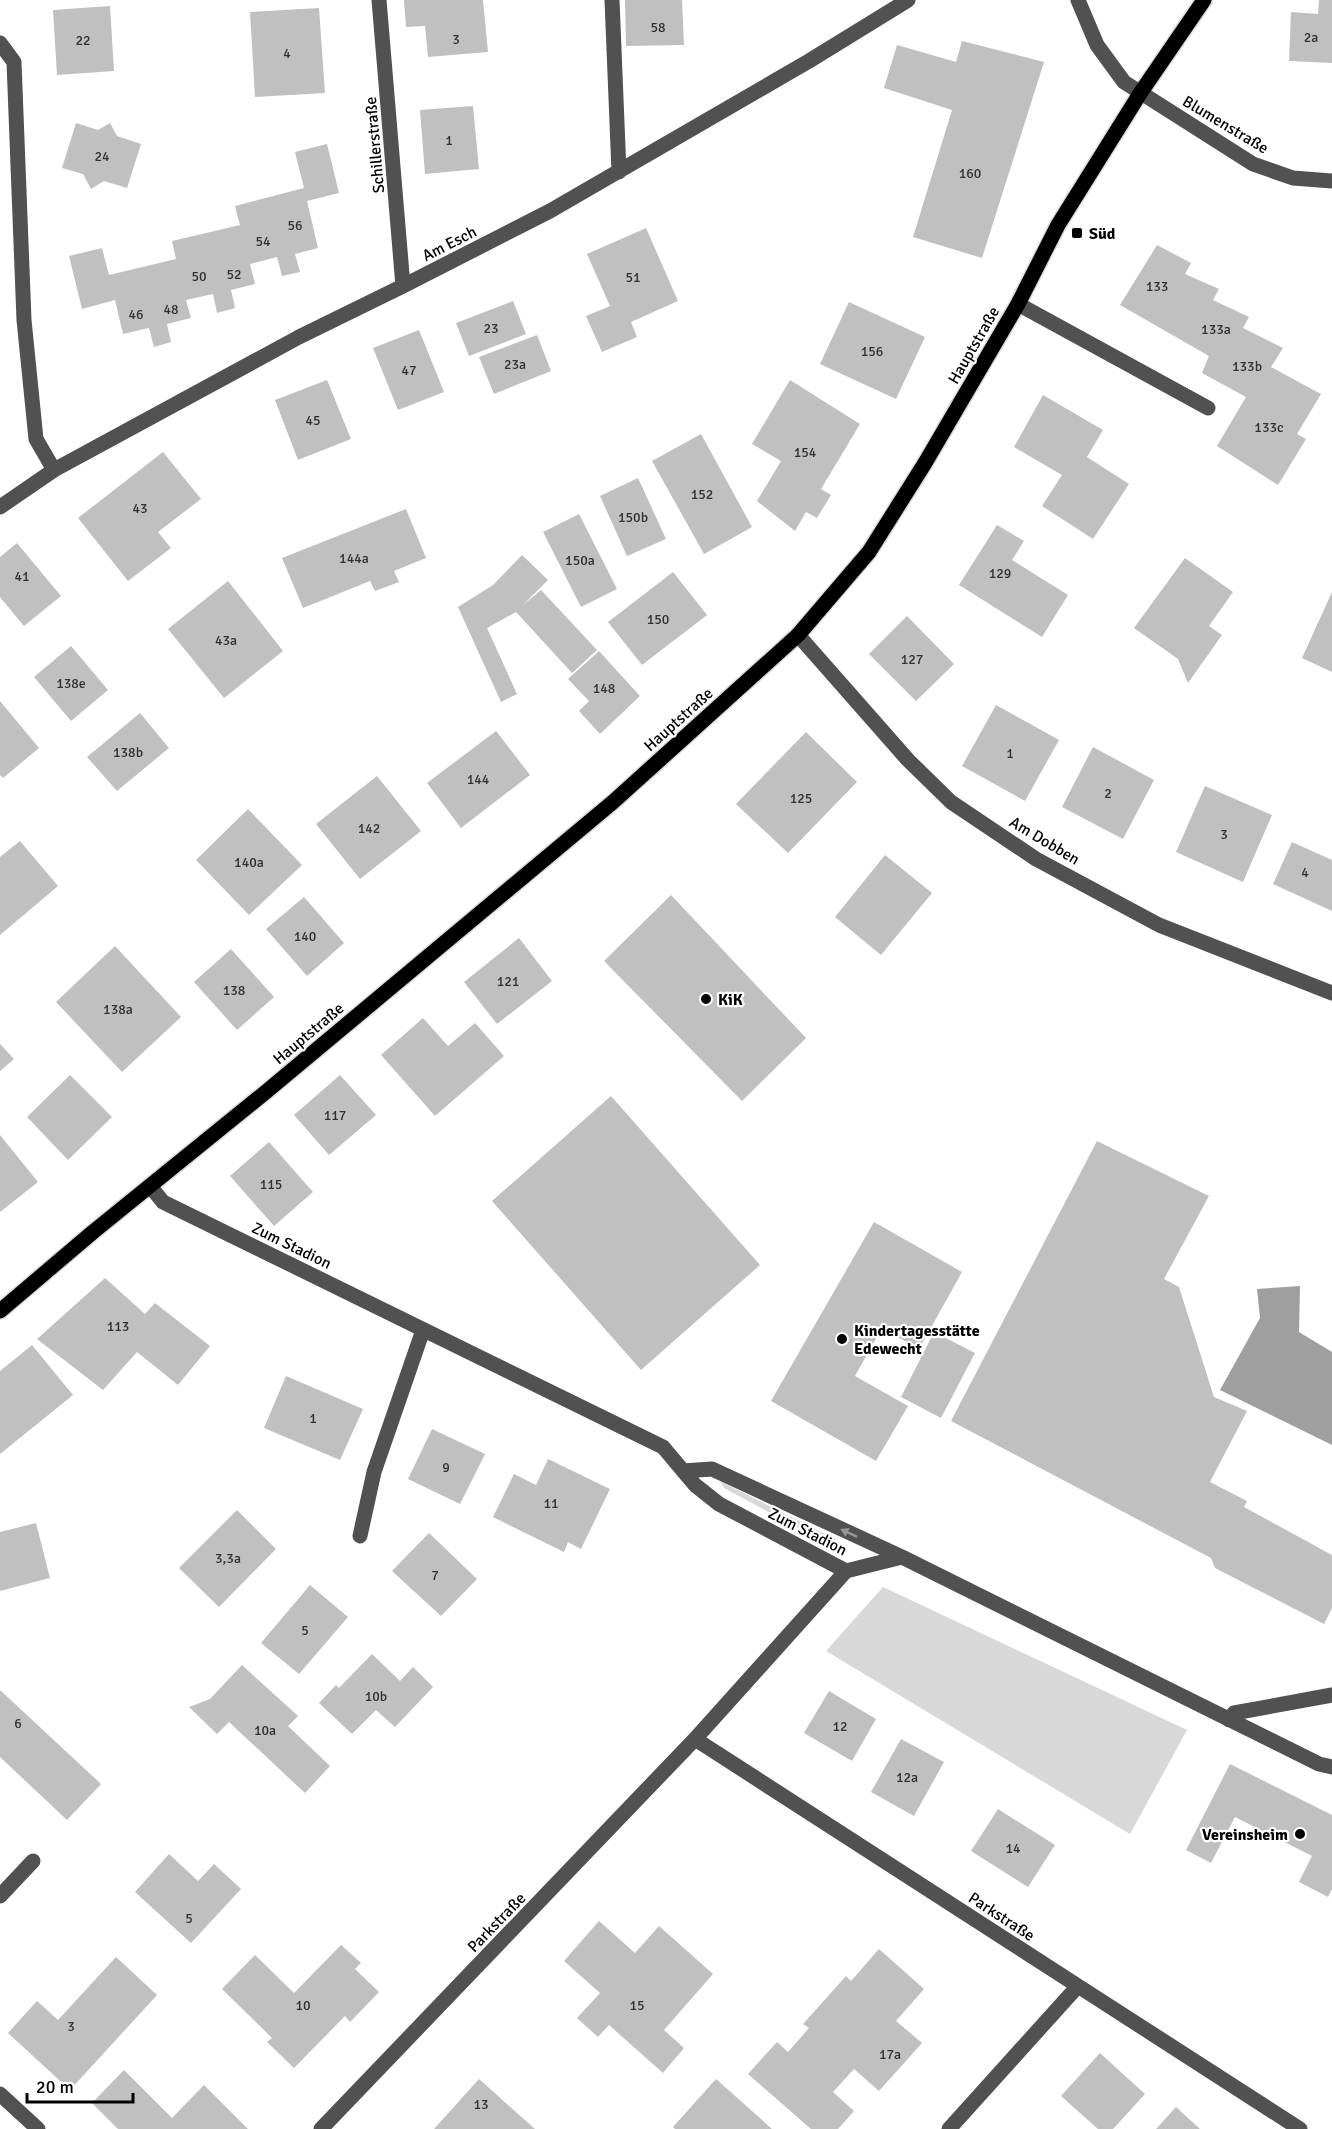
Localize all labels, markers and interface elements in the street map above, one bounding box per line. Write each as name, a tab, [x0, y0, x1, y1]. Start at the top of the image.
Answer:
house number: 58	[650, 19, 666, 36]
house number: 2a	[1304, 29, 1318, 46]
house number: 3	[452, 31, 460, 48]
house number: 22	[75, 32, 91, 49]
house number: 4	[283, 45, 291, 62]
street label: Blumenstraße	[1179, 91, 1272, 158]
street label: Schillerstraße	[361, 96, 389, 194]
house number: 1	[445, 132, 453, 149]
house number: 24	[94, 148, 110, 165]
house number: 160	[959, 165, 981, 182]
house number: 56	[287, 217, 303, 234]
street label: Am Esch	[419, 222, 480, 266]
place label: Süd	[1089, 224, 1116, 244]
marker: Süd	[1070, 226, 1084, 240]
house number: 54	[255, 233, 271, 250]
house number: 52	[226, 266, 242, 283]
house number: 50	[191, 268, 207, 285]
house number: 51	[625, 269, 641, 286]
house number: 133	[1146, 278, 1168, 295]
house number: 48	[163, 301, 179, 318]
street label: Hauptstraße	[944, 303, 1004, 388]
house number: 46	[128, 306, 144, 323]
house number: 23	[483, 320, 499, 337]
house number: 133a	[1201, 321, 1231, 338]
house number: 156	[861, 343, 883, 360]
house number: 23a	[504, 356, 526, 373]
house number: 133b	[1232, 358, 1262, 375]
house number: 47	[401, 362, 417, 379]
house number: 45	[305, 412, 321, 429]
house number: 133c	[1254, 419, 1284, 436]
house number: 154	[794, 444, 817, 461]
house number: 152	[691, 486, 713, 503]
house number: 43	[132, 500, 148, 517]
house number: 150b	[618, 509, 648, 526]
house number: 144a	[339, 550, 369, 567]
house number: 150a	[565, 552, 595, 569]
house number: 129	[989, 565, 1011, 582]
house number: 41	[14, 568, 30, 585]
house number: 150	[647, 611, 669, 628]
house number: 43a	[215, 632, 237, 649]
house number: 127	[901, 651, 923, 668]
house number: 138e	[56, 675, 86, 692]
house number: 148	[593, 680, 615, 697]
street label: Hauptstraße	[640, 683, 717, 756]
house number: 138b	[113, 744, 143, 761]
house number: 1	[1006, 745, 1014, 762]
house number: 144	[467, 771, 490, 788]
house number: 2	[1104, 785, 1112, 802]
house number: 125	[790, 790, 812, 807]
street label: Am Dobben	[1006, 812, 1083, 870]
house number: 142	[358, 820, 380, 837]
house number: 3	[1220, 826, 1228, 843]
house number: 140a	[234, 854, 264, 871]
house number: 4	[1301, 864, 1309, 881]
house number: 140	[294, 928, 316, 945]
house number: 121	[497, 973, 519, 990]
house number: 138	[223, 982, 245, 999]
place label: KiK	[718, 990, 743, 1010]
marker: KiK	[699, 992, 713, 1006]
street label: Hauptstraße	[269, 998, 348, 1069]
house number: 138a	[103, 1001, 133, 1018]
house number: 117	[324, 1107, 346, 1124]
house number: 115	[260, 1176, 282, 1193]
street label: Zum Stadion	[249, 1218, 335, 1274]
house number: 113	[107, 1318, 129, 1335]
place label: Kindertagesstätte Edewecht	[854, 1321, 980, 1359]
marker: Kindertagesstätte Edewecht	[835, 1332, 849, 1346]
house number: 1	[309, 1410, 317, 1427]
house number: 9	[442, 1459, 450, 1476]
house number: 11	[543, 1495, 559, 1512]
street label: Zum Stadion	[765, 1503, 850, 1560]
one-way arrow	[841, 1528, 858, 1537]
house number: 3,3a	[215, 1550, 241, 1567]
house number: 7	[431, 1567, 439, 1584]
house number: 5	[301, 1622, 309, 1639]
house number: 10b	[365, 1688, 387, 1705]
house number: 6	[14, 1715, 22, 1732]
house number: 12	[832, 1718, 848, 1735]
house number: 10a	[254, 1722, 276, 1739]
house number: 12a	[896, 1769, 918, 1786]
place label: Vereinsheim	[1202, 1825, 1288, 1845]
marker: Vereinsheim	[1293, 1827, 1307, 1841]
house number: 14	[1005, 1840, 1021, 1857]
street label: Parkstraße	[964, 1888, 1038, 1946]
street label: Parkstraße	[463, 1889, 530, 1957]
house number: 5	[185, 1910, 193, 1927]
house number: 10	[295, 1997, 311, 2014]
house number: 15	[629, 1997, 645, 2014]
house number: 3	[67, 2018, 75, 2035]
house number: 17a	[879, 2046, 901, 2063]
scale bar	[27, 2066, 134, 2104]
text: 20 m	[36, 2076, 74, 2098]
house number: 13	[473, 2096, 489, 2113]

